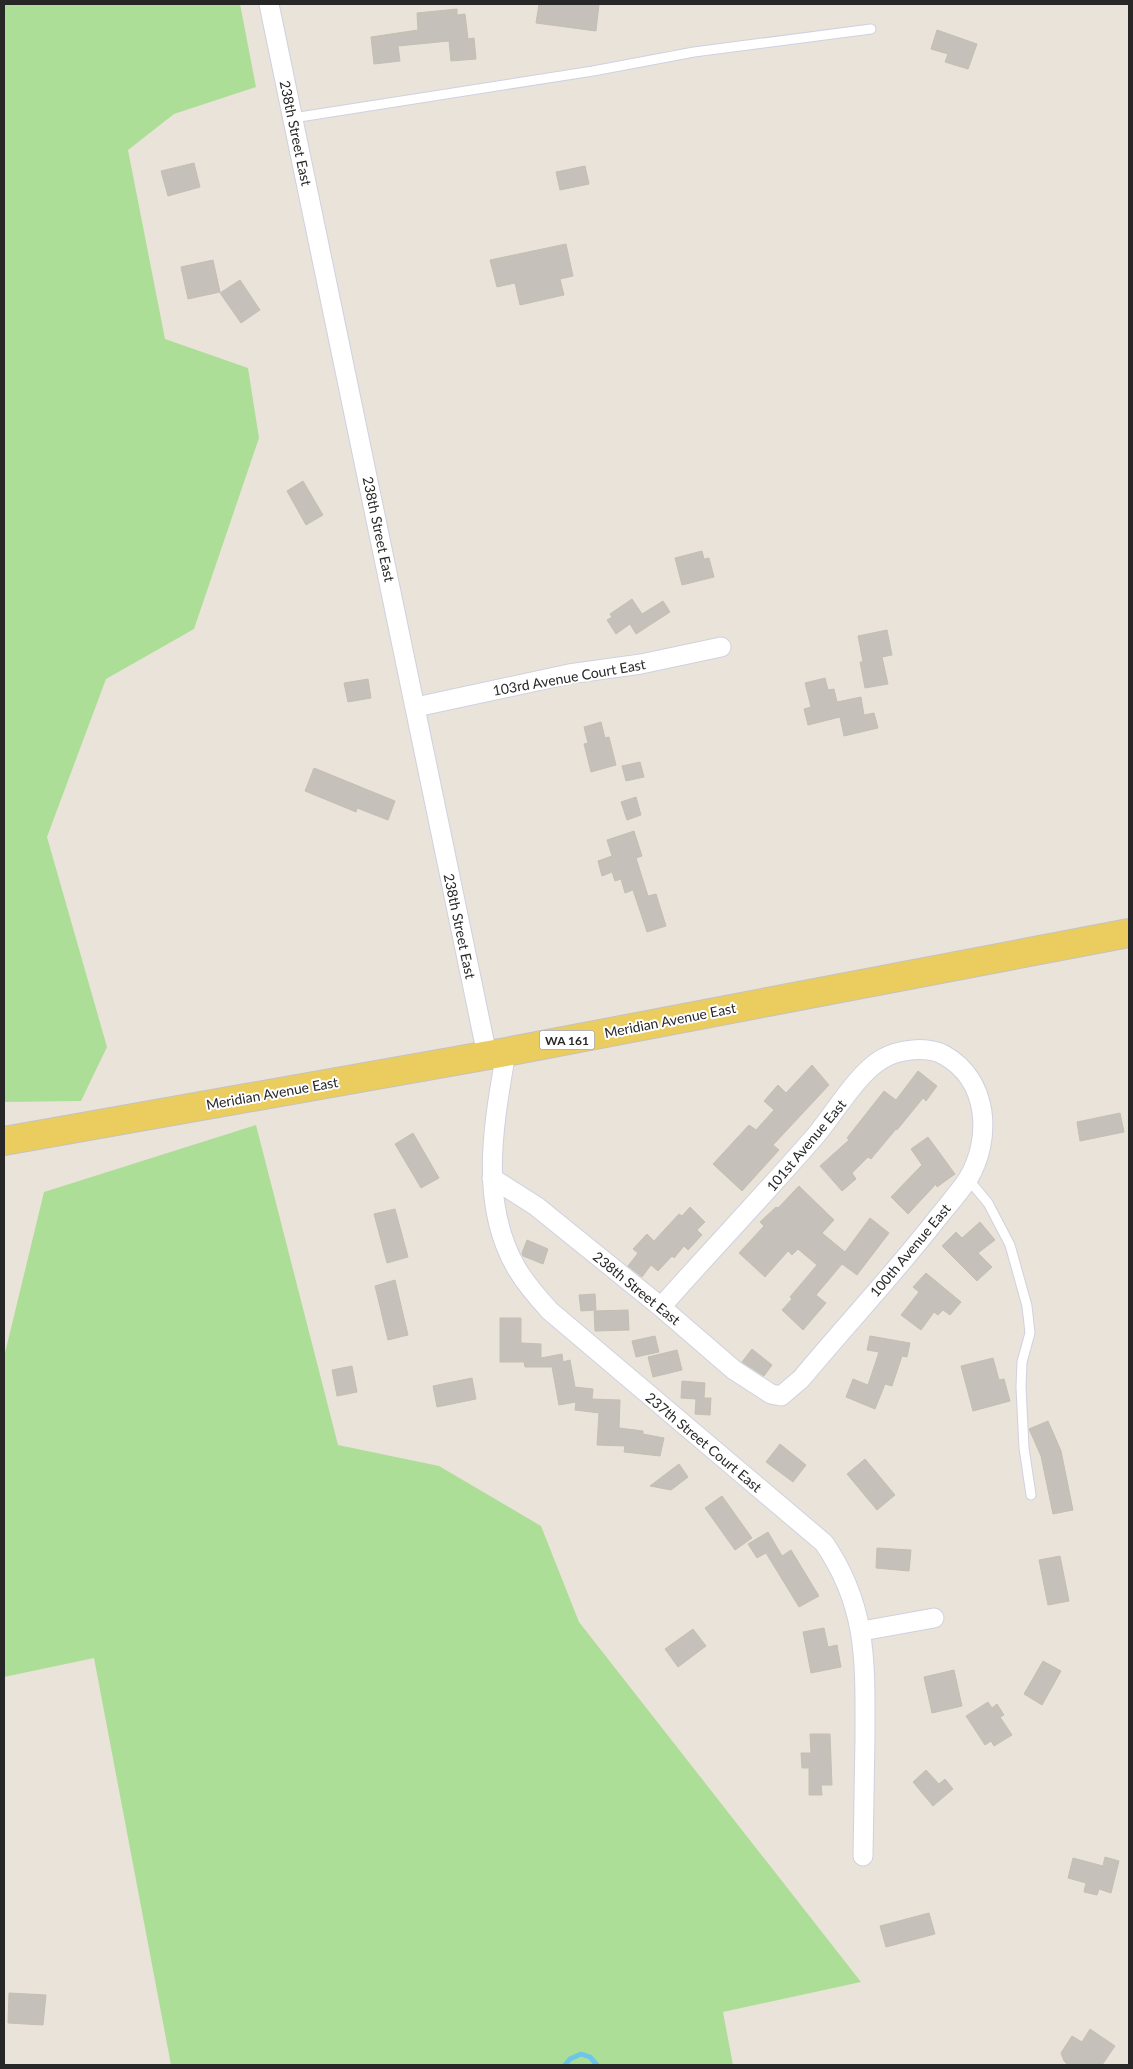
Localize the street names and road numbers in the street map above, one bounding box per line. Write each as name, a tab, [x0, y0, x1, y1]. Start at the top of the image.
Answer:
street label: 238th Street East	[277, 79, 315, 187]
street label: 238th Street East	[360, 475, 398, 583]
street label: 103rd Avenue Court East	[491, 655, 647, 699]
street label: 238th Street East	[441, 872, 479, 980]
street label: Meridian Avenue East	[603, 999, 737, 1041]
road number: WA 161	[540, 1030, 594, 1050]
street label: Meridian Avenue East	[205, 1073, 339, 1113]
street label: 101st Avenue East	[763, 1096, 849, 1194]
street label: 100th Avenue East	[866, 1200, 954, 1300]
street label: 238th Street East	[590, 1248, 684, 1328]
street label: 237th Street Court East	[643, 1389, 765, 1495]

